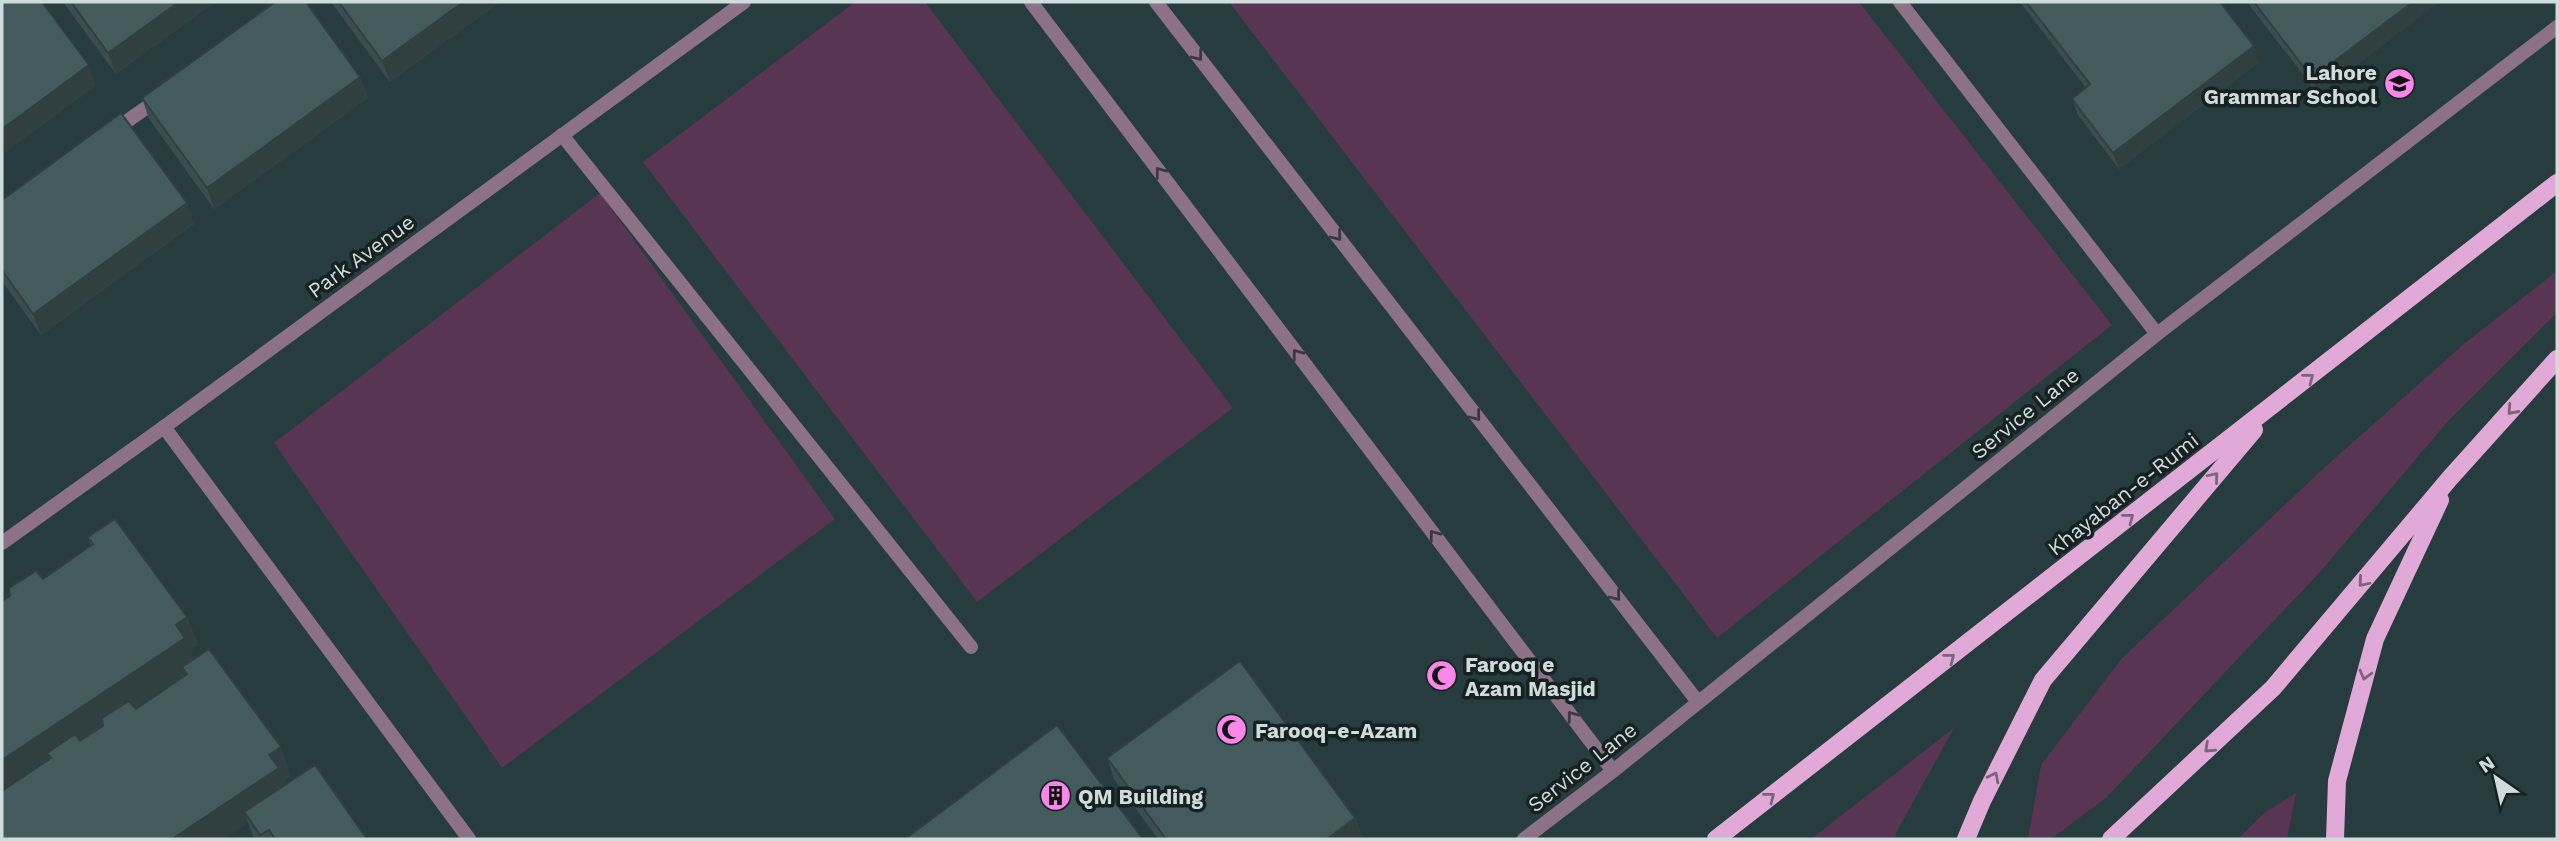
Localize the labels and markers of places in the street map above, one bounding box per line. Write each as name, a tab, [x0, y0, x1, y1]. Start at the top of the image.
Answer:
place label: Lahore Grammar School	[2204, 60, 2377, 109]
school or university icon: Lahore Grammar School	[2383, 67, 2417, 101]
place label: Farooq e Azam Masjid	[1465, 652, 1596, 701]
mosque icon: Farooq e Azam Masjid	[1425, 659, 1459, 693]
mosque icon: Farooq-e-Azam	[1215, 713, 1249, 747]
place label: Farooq-e-Azam	[1255, 718, 1417, 743]
building icon: QM Building	[1038, 779, 1072, 813]
place label: QM Building	[1078, 784, 1203, 809]

